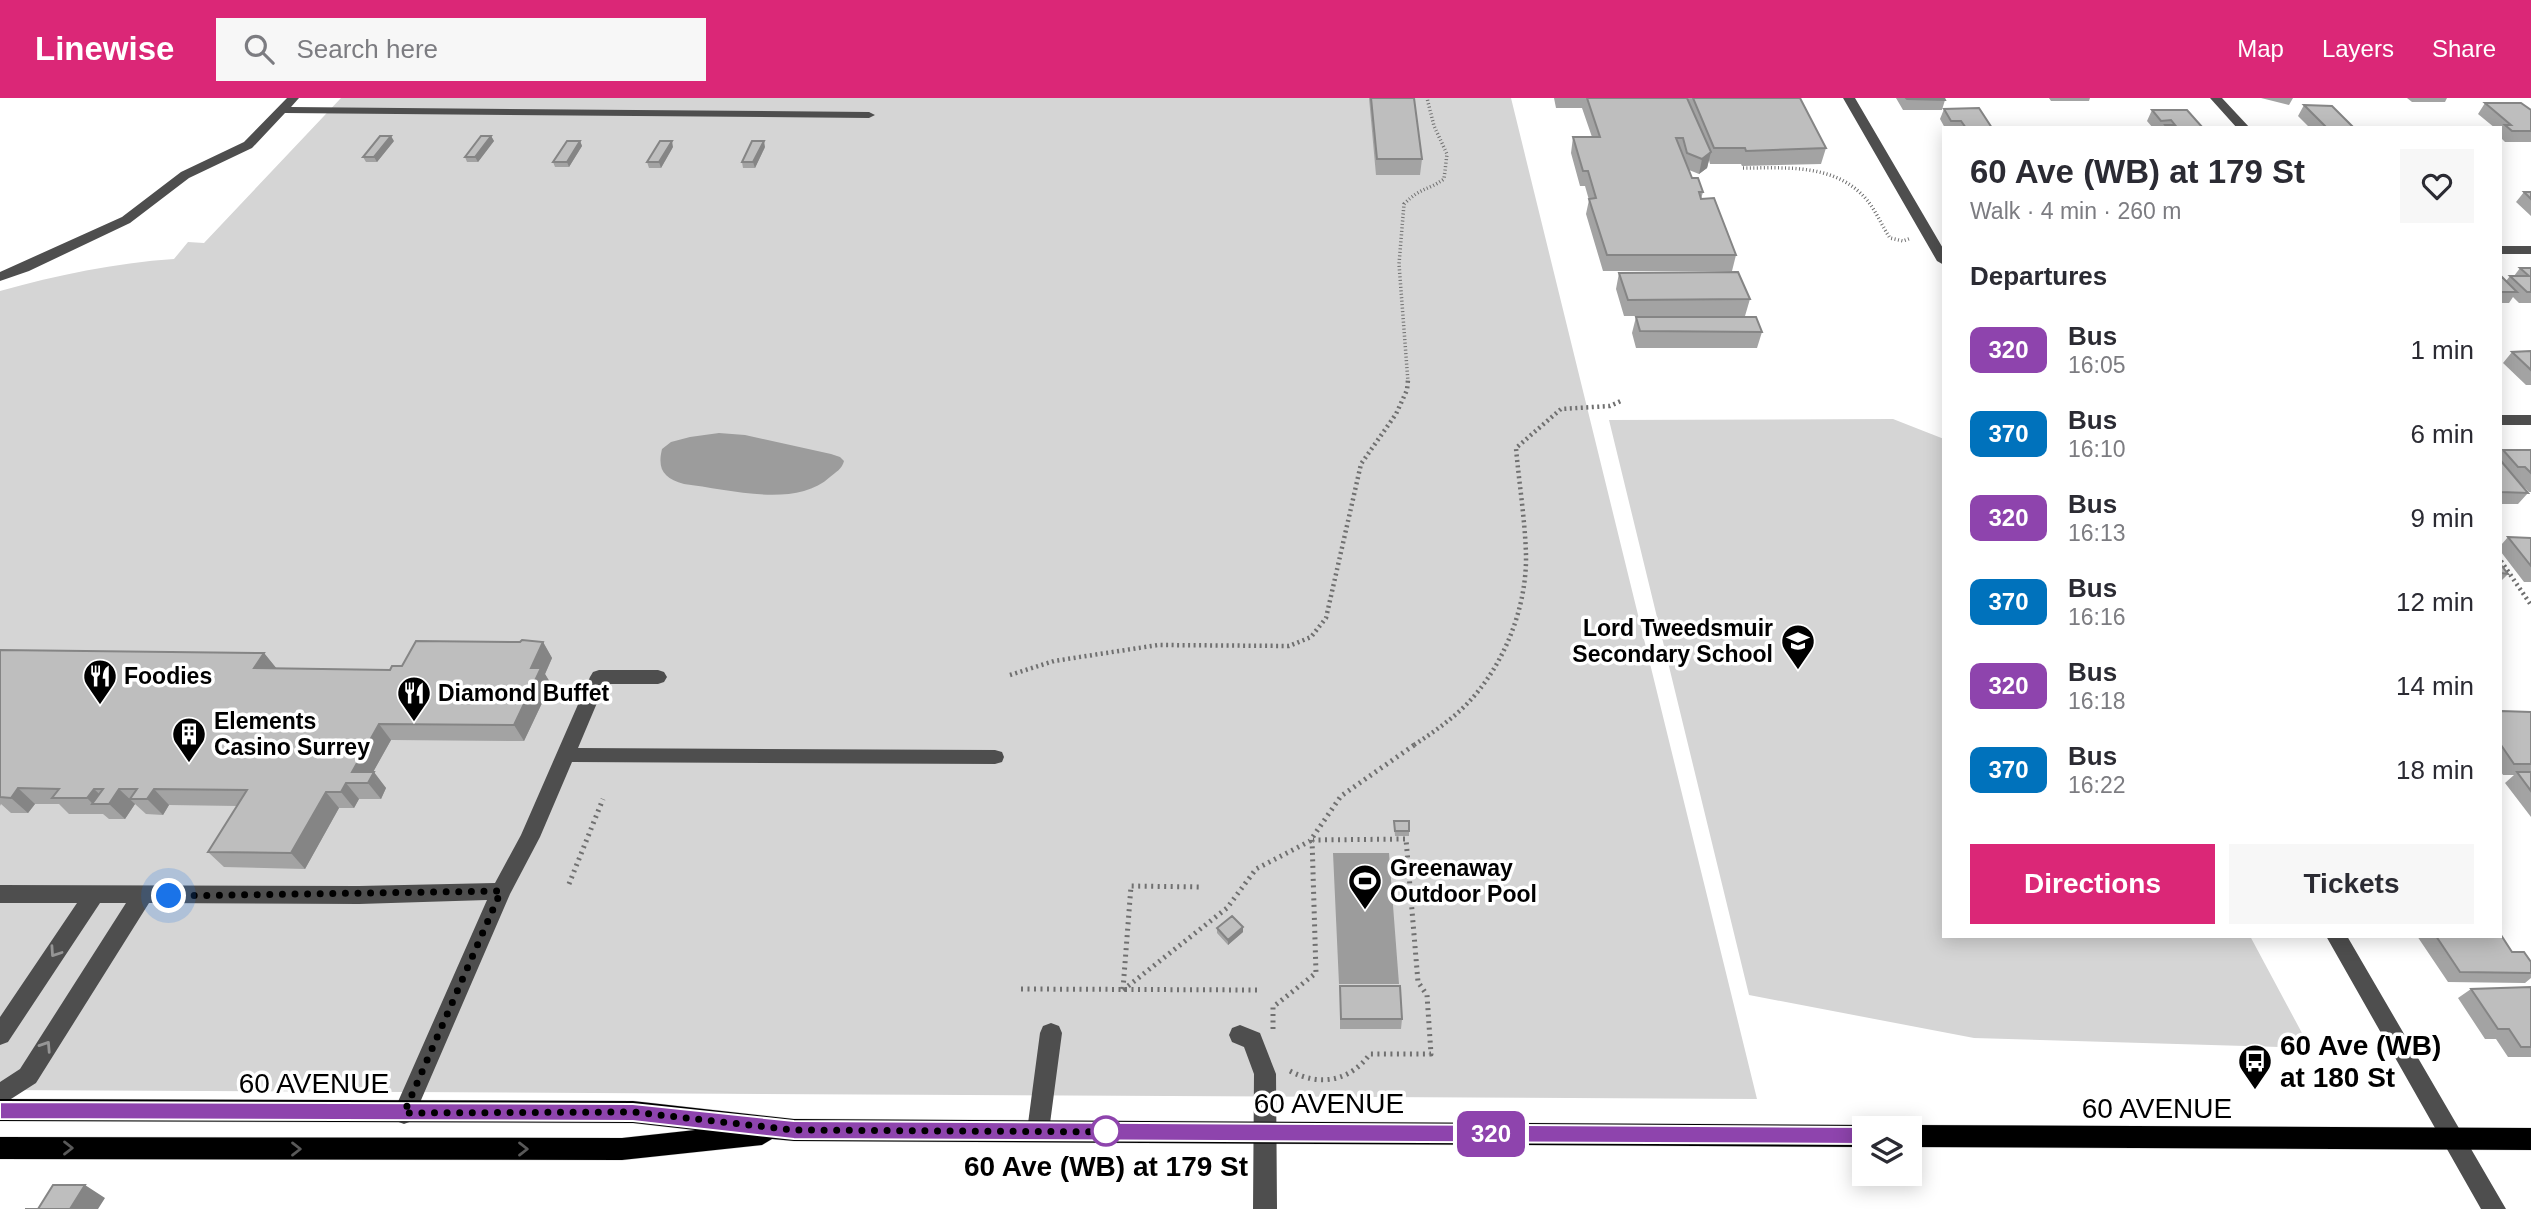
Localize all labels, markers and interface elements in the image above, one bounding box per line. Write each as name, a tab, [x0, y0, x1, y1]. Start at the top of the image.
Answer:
search box	[216, 18, 706, 81]
text: Linewise	[35, 30, 174, 67]
icon: search	[240, 30, 278, 68]
text: Search here	[296, 34, 438, 64]
text: Map	[2237, 35, 2284, 62]
text: Layers	[2322, 35, 2394, 62]
text: Share	[2432, 35, 2496, 62]
button: heart	[2400, 149, 2474, 223]
text: 60 Ave (WB) at 179 St	[1970, 153, 2305, 190]
text: Walk · 4 min · 260 m	[1970, 198, 2181, 224]
text: Departures	[1970, 261, 2107, 291]
text: Bus	[2068, 321, 2117, 351]
text: 1 min	[2410, 335, 2474, 365]
text: 320	[1988, 336, 2029, 363]
text: 16:05	[2068, 352, 2126, 378]
text: Bus	[2068, 405, 2117, 435]
text: 6 min	[2410, 419, 2474, 449]
text: 370	[1988, 420, 2029, 447]
text: 16:10	[2068, 436, 2126, 462]
text: Bus	[2068, 489, 2117, 519]
text: 9 min	[2410, 503, 2474, 533]
text: 320	[1988, 504, 2029, 531]
text: 16:13	[2068, 520, 2126, 546]
text: Bus	[2068, 573, 2117, 603]
text: 12 min	[2396, 587, 2474, 617]
text: 370	[1988, 588, 2029, 615]
text: 16:16	[2068, 604, 2126, 630]
place label: Lord Tweedsmuir Secondary School	[1572, 615, 1773, 667]
school or university icon: Lord Tweedsmuir Secondary School	[1779, 622, 1817, 671]
restaurant icon: Foodies	[81, 657, 119, 706]
text: Bus	[2068, 657, 2117, 687]
place label: Foodies	[124, 663, 212, 689]
text: 14 min	[2396, 671, 2474, 701]
text: 320	[1988, 672, 2029, 699]
restaurant icon: Diamond Buffet	[395, 674, 433, 723]
place label: Diamond Buffet	[438, 680, 610, 706]
text: 16:18	[2068, 688, 2126, 714]
place label: Elements Casino Surrey	[214, 708, 370, 760]
building icon: Elements Casino Surrey	[170, 715, 208, 764]
text: Bus	[2068, 741, 2117, 771]
text: 18 min	[2396, 755, 2474, 785]
text: 370	[1988, 756, 2029, 783]
text: 16:22	[2068, 772, 2126, 798]
button: Directions	[1970, 844, 2215, 924]
button: Tickets	[2229, 844, 2474, 924]
place label: Greenaway Outdoor Pool	[1390, 855, 1537, 907]
sports icon: Greenaway Outdoor Pool	[1346, 862, 1384, 911]
your location	[151, 878, 186, 913]
one-way arrow	[50, 945, 63, 958]
place label: 60 Ave (WB) at 180 St	[2280, 1030, 2441, 1093]
one-way arrow	[38, 1041, 51, 1054]
bus stop icon: 60 Ave (WB) at 180 St	[2236, 1042, 2274, 1091]
street label: 60 AVENUE	[239, 1068, 389, 1099]
street label: 60 AVENUE	[1254, 1088, 1404, 1119]
street label: 60 AVENUE	[2082, 1093, 2232, 1124]
line badge: 320	[1451, 1111, 1531, 1157]
marker: 60 Ave (WB) at 179 St	[1091, 1116, 1121, 1146]
map controls	[1852, 1116, 1922, 1186]
button: layers	[1852, 1116, 1922, 1186]
text: 320	[1471, 1120, 1511, 1147]
one-way arrow	[63, 1140, 74, 1156]
one-way arrow	[291, 1141, 301, 1157]
one-way arrow	[518, 1141, 529, 1157]
place label: 60 Ave (WB) at 179 St	[964, 1151, 1248, 1182]

